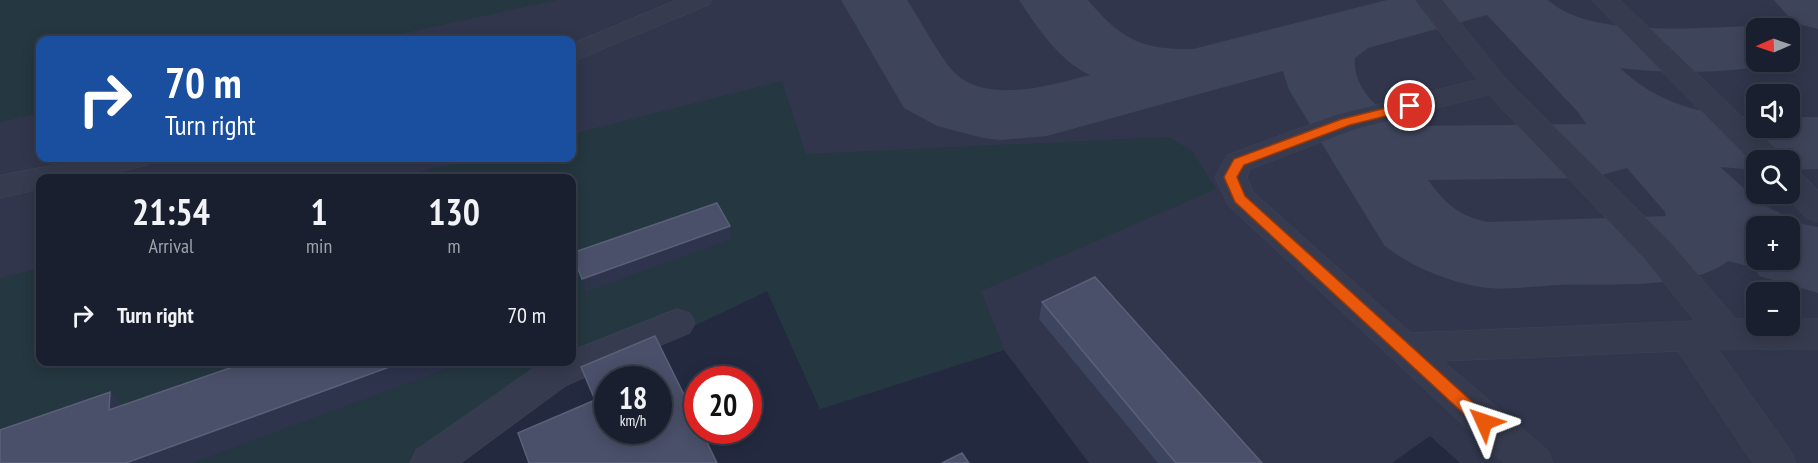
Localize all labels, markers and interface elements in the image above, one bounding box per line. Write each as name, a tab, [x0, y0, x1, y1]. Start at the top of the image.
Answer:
north arrow	[1746, 18, 1800, 72]
map controls	[1746, 18, 1800, 336]
text: 70 m	[165, 55, 242, 110]
icon: right	[66, 60, 144, 138]
pin	[1384, 80, 1435, 131]
button: sound	[1746, 84, 1800, 138]
icon: arrive	[1393, 89, 1426, 122]
text: Turn right	[165, 108, 256, 142]
button: search	[1746, 150, 1800, 204]
text: 21:54	[132, 188, 210, 235]
text: 1	[310, 188, 328, 235]
text: 130	[428, 188, 480, 235]
button: +	[1746, 216, 1800, 270]
text: Arrival	[148, 233, 194, 259]
text: min	[306, 233, 332, 259]
text: m	[448, 233, 461, 259]
button: −	[1746, 282, 1800, 336]
icon: right	[66, 299, 99, 332]
text: Turn right	[117, 301, 194, 329]
text: 70 m	[507, 301, 546, 329]
speed limit sign: 20	[684, 366, 762, 444]
text: 18	[619, 378, 647, 417]
position arrow	[1452, 390, 1516, 454]
text: km/h	[620, 411, 646, 430]

